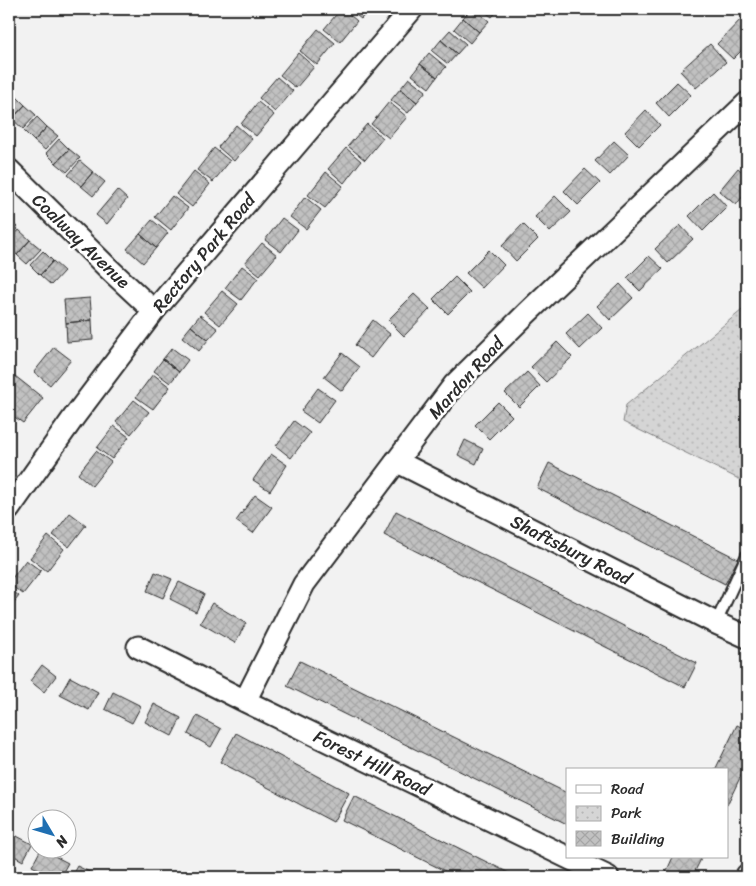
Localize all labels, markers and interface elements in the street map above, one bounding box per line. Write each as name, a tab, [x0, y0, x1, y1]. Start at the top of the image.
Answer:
street label: Coalway Avenue	[24, 185, 138, 297]
street label: Rectory Park Road	[144, 185, 265, 320]
street label: Mardon Road	[420, 328, 513, 427]
street label: Shaftsbury Road	[505, 506, 639, 595]
street label: Forest Hill Road	[308, 721, 437, 806]
legend	[566, 768, 728, 858]
text: Road	[611, 776, 644, 802]
text: Park	[611, 800, 642, 826]
north arrow	[28, 808, 78, 858]
text: Building	[611, 826, 665, 852]
text: N	[49, 829, 75, 853]

